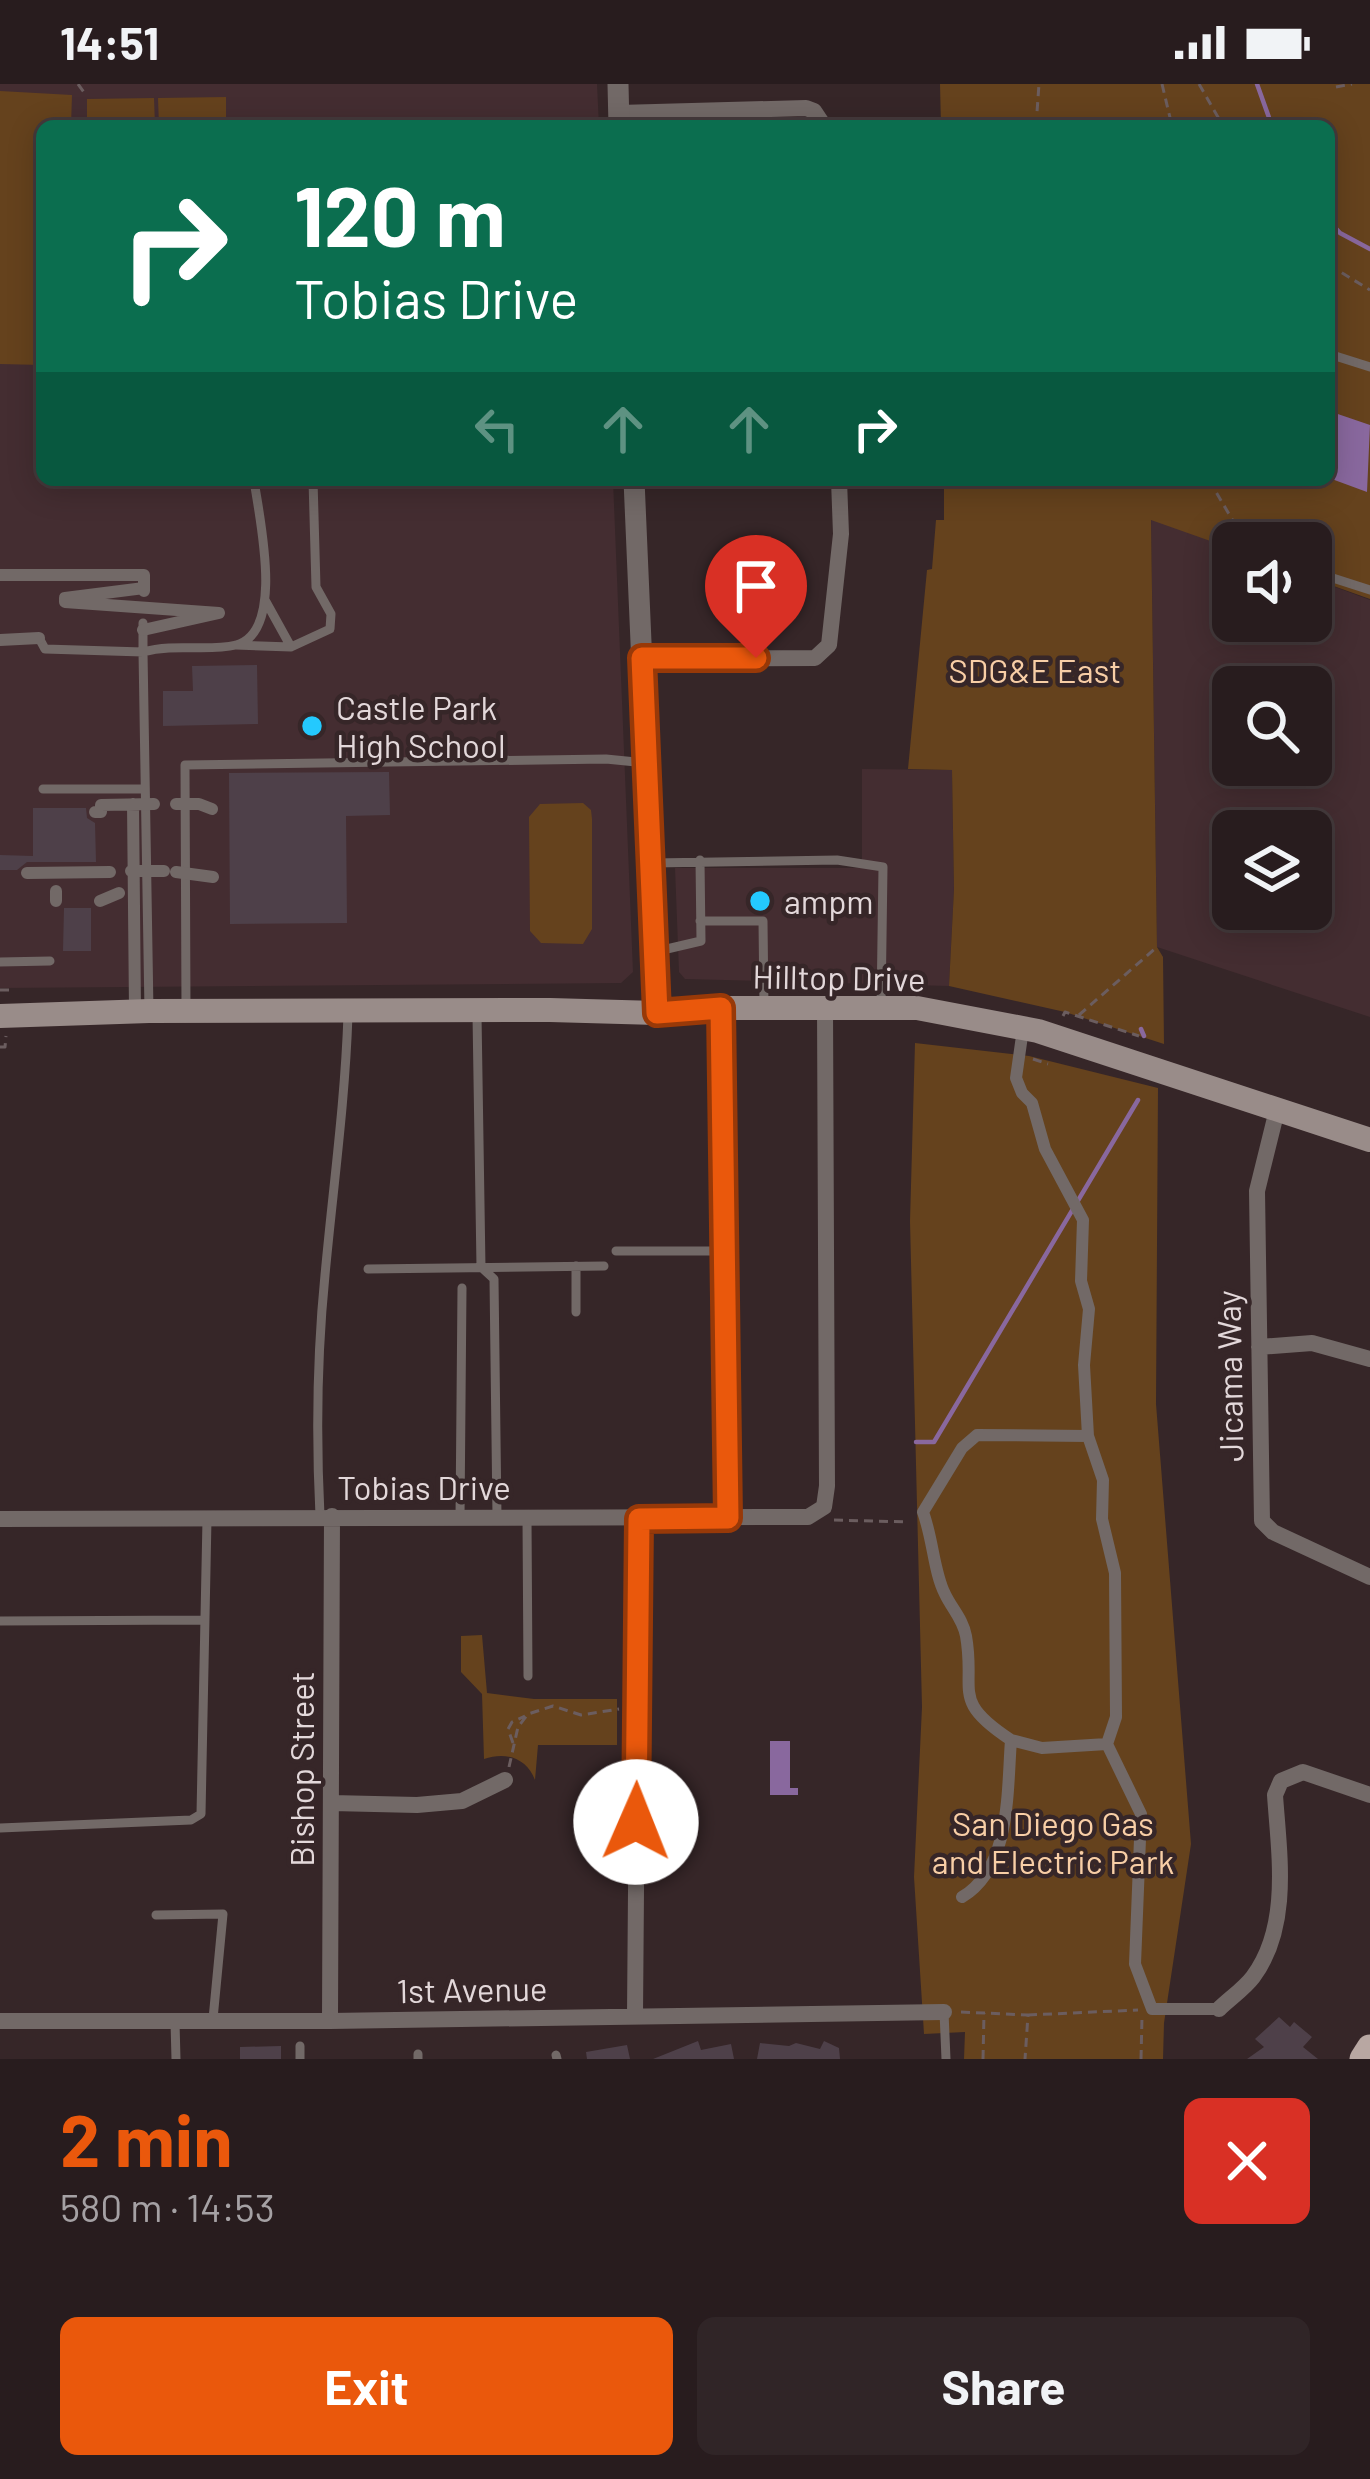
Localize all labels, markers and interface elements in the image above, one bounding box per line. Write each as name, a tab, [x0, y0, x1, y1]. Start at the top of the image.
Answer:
text: 14:51	[60, 15, 159, 69]
text: 120 m	[294, 163, 506, 264]
icon: right	[96, 168, 252, 324]
text: Tobias Drive	[294, 265, 578, 330]
icon: left	[464, 396, 530, 462]
icon: ahead	[590, 396, 656, 462]
icon: ahead	[716, 396, 782, 462]
icon: right	[842, 396, 908, 462]
map controls	[1212, 522, 1332, 930]
button: sound	[1212, 522, 1332, 642]
pin	[705, 535, 807, 658]
icon: arrive	[723, 553, 789, 619]
park label: SDG&E East	[949, 650, 1121, 690]
button: search	[1212, 666, 1332, 786]
place label: Castle Park High School	[336, 687, 506, 765]
marker: Castle Park High School	[299, 713, 325, 739]
button: layers	[1212, 810, 1332, 930]
place label: ampm	[784, 881, 874, 921]
marker: ampm	[747, 888, 773, 914]
street label: Hilltop Drive	[752, 955, 926, 999]
street label: Jicama Way	[1208, 1290, 1250, 1462]
street label: Tobias Drive	[337, 1467, 511, 1507]
street label: Bishop Street	[281, 1671, 321, 1867]
position arrow	[573, 1759, 699, 1885]
park label: San Diego Gas and Electric Park	[932, 1803, 1174, 1881]
street label: 1st Avenue	[396, 1968, 548, 2010]
text: 2 min	[60, 2095, 233, 2181]
button: close	[1184, 2098, 1310, 2224]
text: 580 m · 14:53	[60, 2183, 275, 2230]
button: Exit	[60, 2317, 673, 2455]
button: Share	[697, 2317, 1310, 2455]

